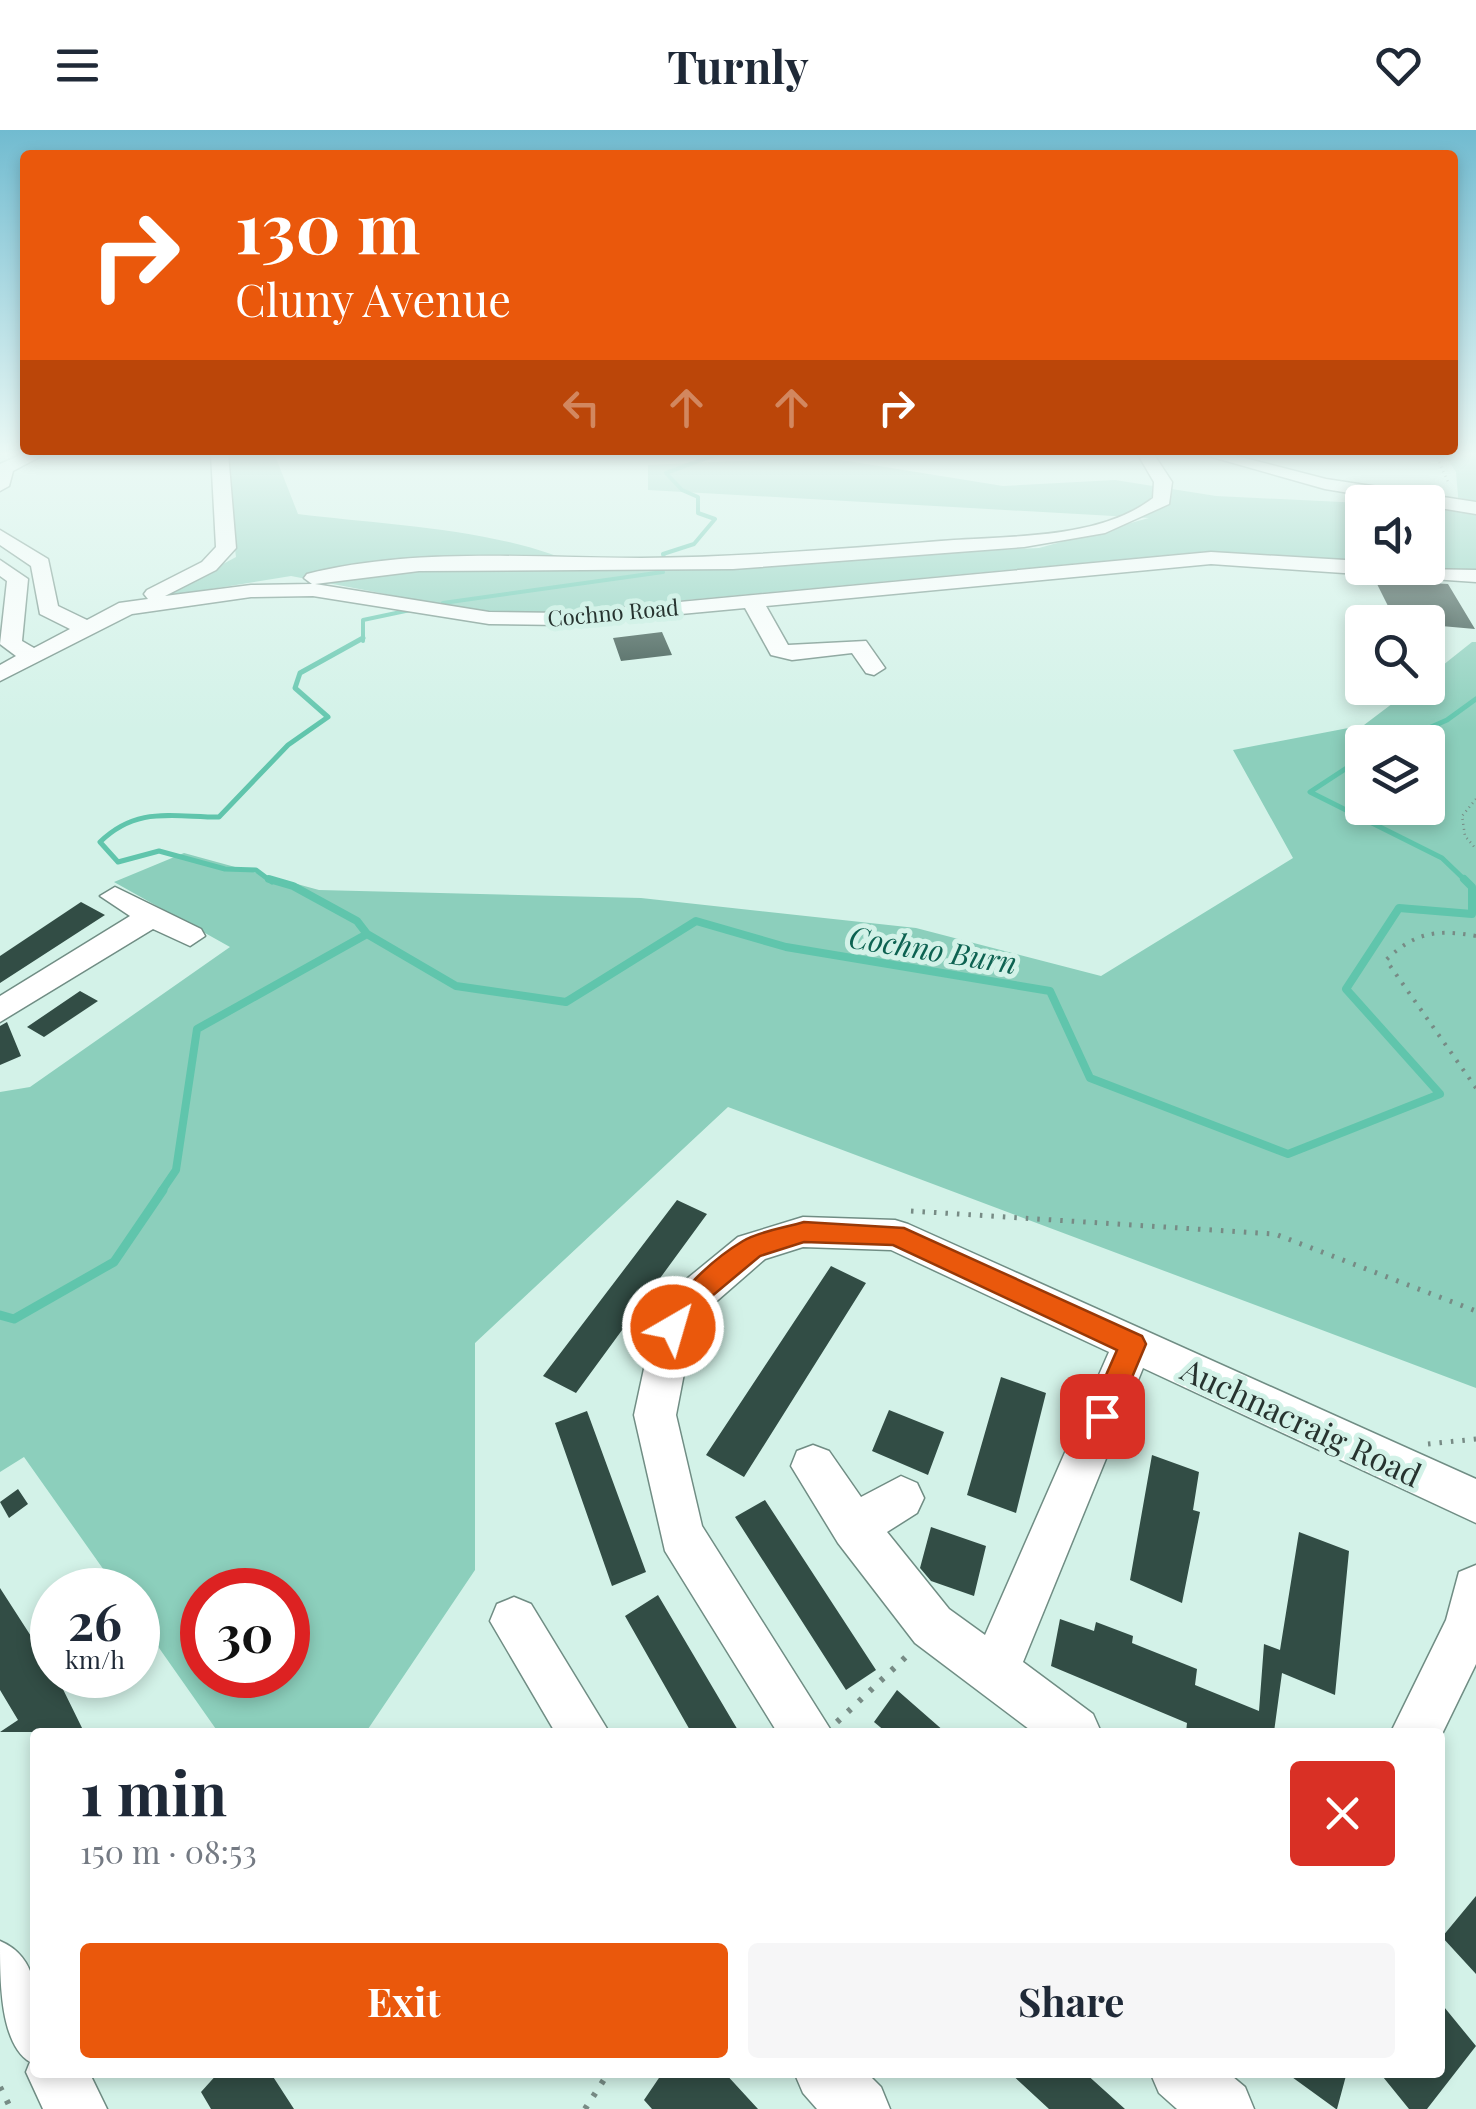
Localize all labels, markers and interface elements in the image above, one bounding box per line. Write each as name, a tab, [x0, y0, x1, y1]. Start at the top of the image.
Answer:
text: Turnly	[667, 35, 809, 95]
icon: menu	[50, 38, 105, 93]
icon: heart	[1371, 38, 1426, 93]
text: 130 m	[235, 178, 420, 272]
icon: right	[70, 190, 200, 320]
text: Cluny Avenue	[235, 268, 511, 328]
icon: left	[554, 380, 609, 435]
icon: ahead	[659, 380, 714, 435]
icon: ahead	[764, 380, 819, 435]
icon: right	[869, 380, 924, 435]
map controls	[1345, 485, 1445, 825]
button: sound	[1345, 485, 1445, 585]
street label: Cochno Road	[546, 591, 680, 633]
button: search	[1345, 605, 1445, 705]
button: layers	[1345, 725, 1445, 825]
water label: Cochno Burn	[846, 916, 1020, 982]
position arrow	[621, 1275, 725, 1379]
street label: Auchnacraig Road	[1174, 1346, 1429, 1495]
pin	[1060, 1374, 1145, 1459]
icon: arrive	[1075, 1389, 1130, 1444]
speed limit sign: 30	[180, 1568, 310, 1698]
text: 26	[68, 1587, 122, 1654]
text: km/h	[65, 1642, 125, 1675]
text: 1 min	[80, 1751, 227, 1831]
button: close	[1290, 1761, 1395, 1866]
text: 150 m · 08:53	[80, 1829, 257, 1872]
button: Exit	[80, 1943, 728, 2058]
button: Share	[748, 1943, 1395, 2058]

